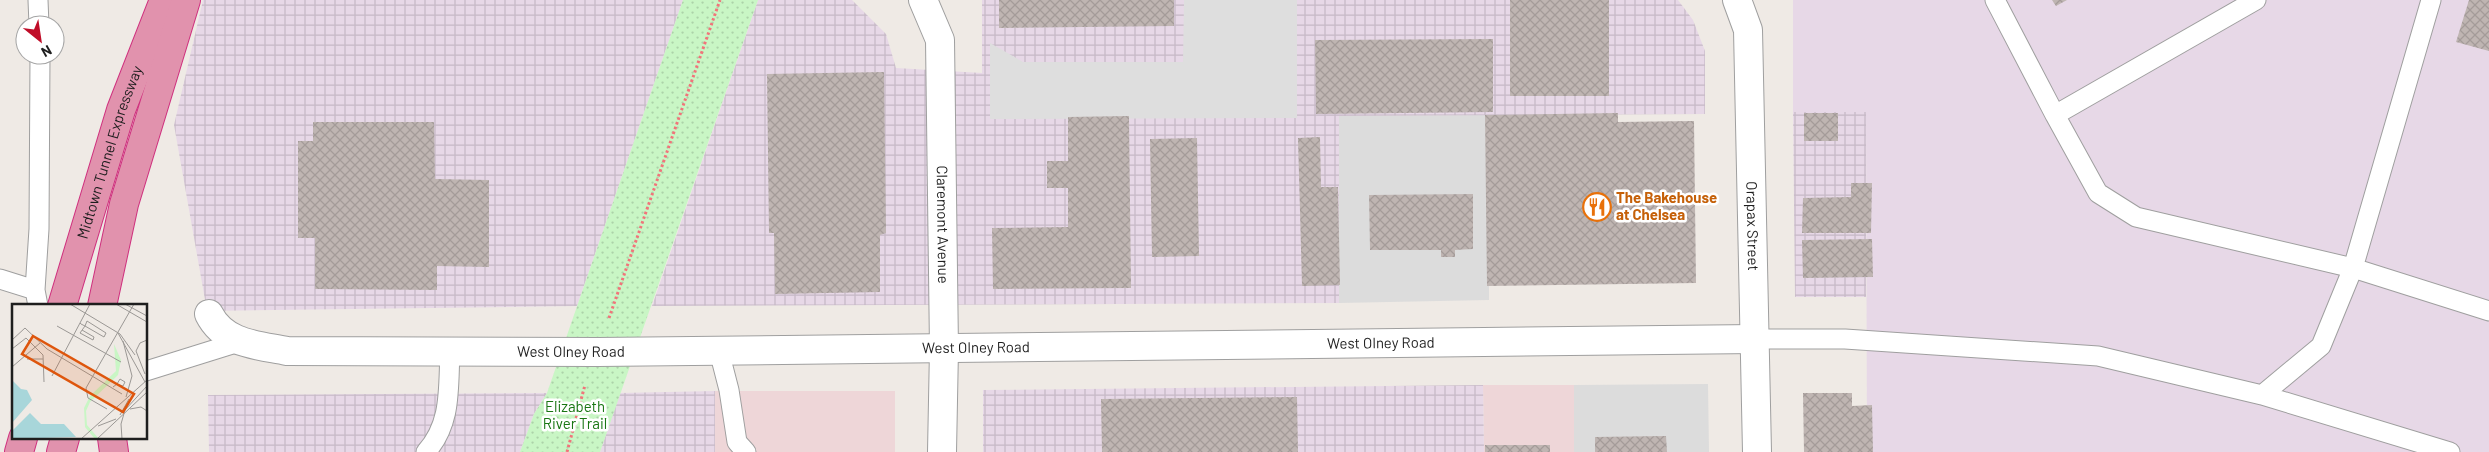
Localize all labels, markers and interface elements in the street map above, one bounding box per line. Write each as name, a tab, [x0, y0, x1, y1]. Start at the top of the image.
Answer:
north arrow	[15, 15, 65, 65]
text: N	[38, 42, 55, 61]
street label: Midtown Tunnel Expressway	[73, 63, 146, 241]
street label: Claremont Avenue	[934, 165, 953, 284]
street label: Orapax Street	[1743, 181, 1763, 271]
place label: The Bakehouse at Chelsea	[1616, 188, 1717, 223]
restaurant icon: The Bakehouse at Chelsea	[1582, 192, 1612, 222]
inset map	[12, 304, 148, 440]
street label: West Olney Road	[1327, 333, 1435, 352]
street label: West Olney Road	[922, 337, 1030, 356]
street label: West Olney Road	[517, 342, 625, 360]
park label: Elizabeth River Trail	[543, 397, 607, 432]

